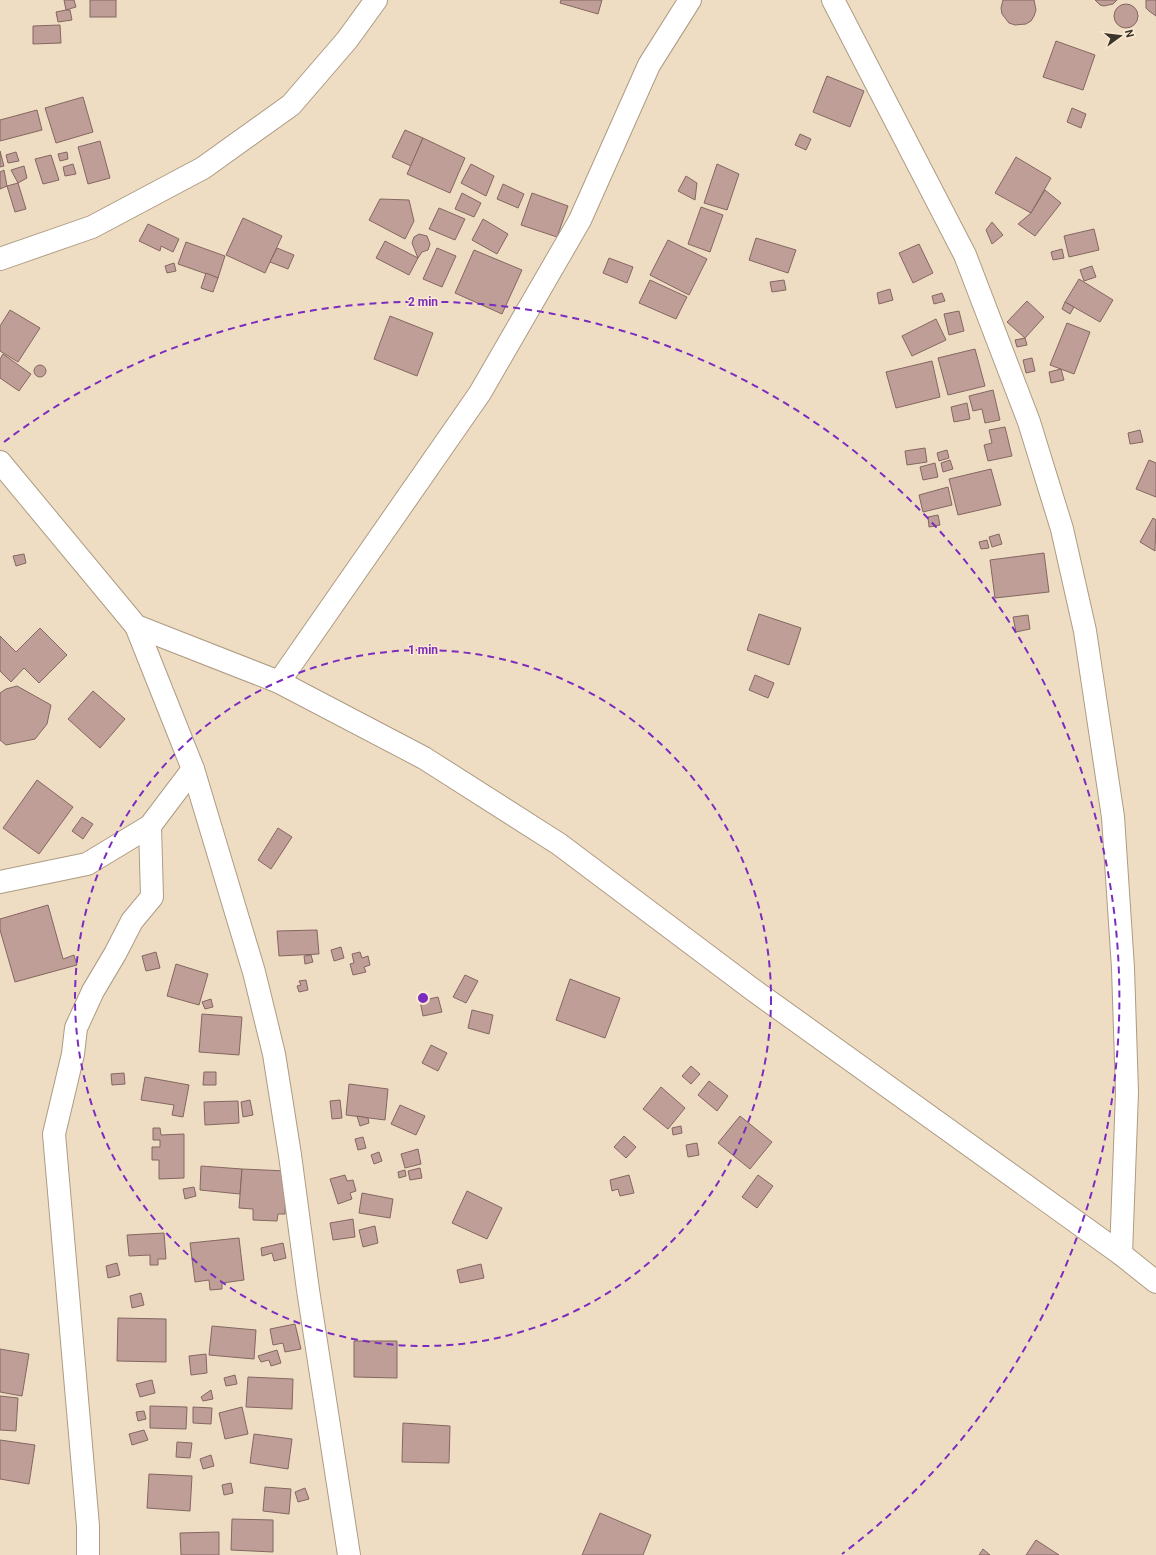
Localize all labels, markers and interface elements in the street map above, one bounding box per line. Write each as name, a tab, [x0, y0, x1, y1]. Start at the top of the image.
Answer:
north arrow	[1100, 16, 1140, 56]
text: N	[1122, 28, 1137, 39]
text: 2 min	[408, 295, 438, 309]
text: 1 min	[408, 643, 438, 657]
centre of rings	[416, 991, 430, 1005]

